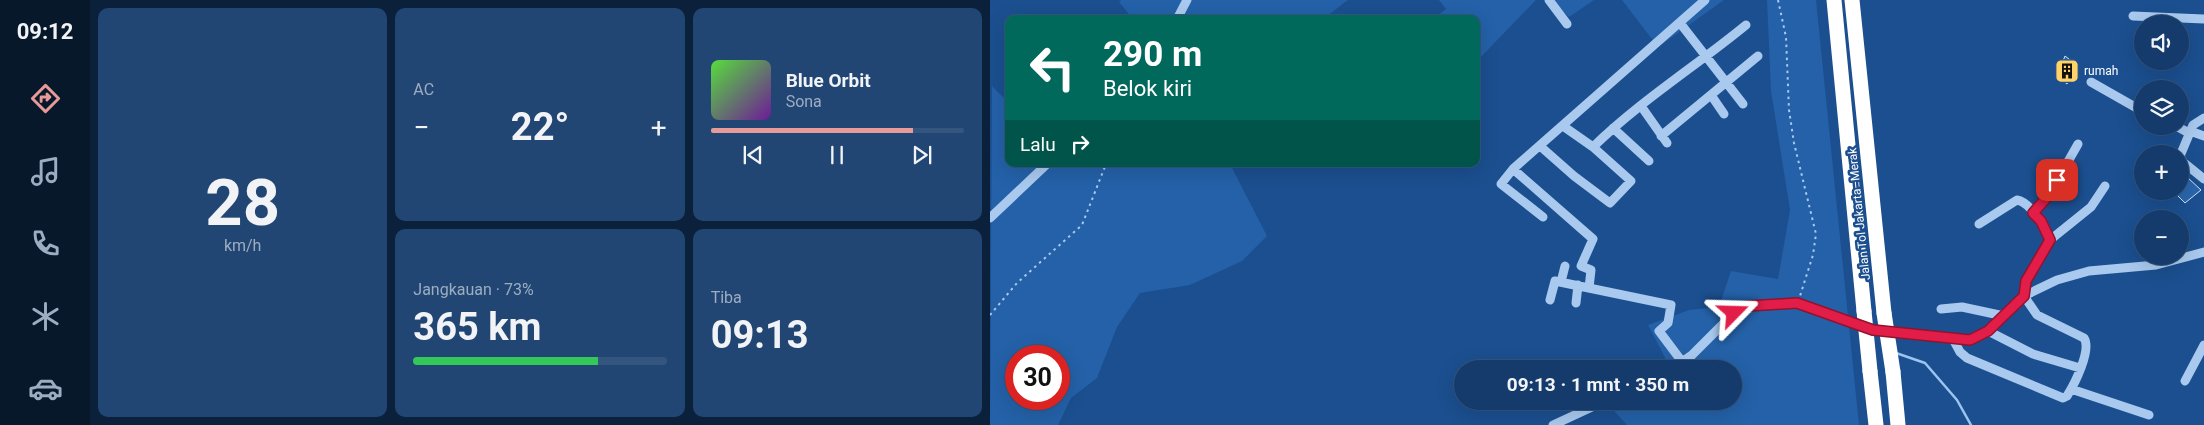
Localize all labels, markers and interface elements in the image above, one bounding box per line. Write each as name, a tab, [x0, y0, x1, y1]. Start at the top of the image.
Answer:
map controls	[2134, 15, 2189, 265]
button: sound	[2134, 15, 2189, 70]
text: 09:12	[17, 19, 73, 44]
text: 290 m	[1103, 34, 1202, 75]
icon: left	[1020, 35, 1085, 100]
building icon: rumah	[2054, 58, 2080, 84]
place label: rumah	[2084, 64, 2118, 78]
text: Blue Orbit	[786, 69, 871, 92]
text: Belok kiri	[1103, 76, 1192, 101]
text: AC	[413, 80, 434, 99]
button: layers	[2134, 80, 2189, 135]
icon: directions	[28, 81, 63, 116]
text: Sona	[786, 92, 822, 111]
text: 22°	[511, 105, 569, 149]
text: −	[413, 111, 429, 144]
text: +	[651, 111, 667, 144]
icon: right	[1066, 130, 1094, 158]
text: Lalu	[1020, 133, 1056, 156]
icon: previous	[739, 141, 767, 169]
icon: pause	[823, 141, 851, 169]
icon: next	[908, 141, 936, 169]
button: +	[2134, 145, 2189, 200]
street label: Jalan Tol Jakarta–Merak	[1845, 146, 1873, 281]
icon: music	[28, 154, 63, 189]
pin	[2036, 159, 2078, 201]
text: 28	[205, 165, 280, 241]
icon: arrive	[2043, 166, 2071, 194]
button: −	[2134, 210, 2189, 265]
icon: phone	[28, 226, 63, 261]
text: km/h	[224, 236, 261, 255]
text: Jangkauan · 73%	[413, 280, 534, 299]
position arrow	[1707, 286, 1759, 338]
text: Tiba	[711, 288, 742, 307]
icon: climate	[28, 299, 63, 334]
text: 365 km	[413, 305, 541, 349]
text: 09:13	[711, 313, 809, 357]
speed limit sign: 30	[1005, 345, 1070, 410]
icon: car	[28, 371, 63, 406]
text: 09:13 · 1 mnt · 350 m	[1507, 373, 1689, 396]

